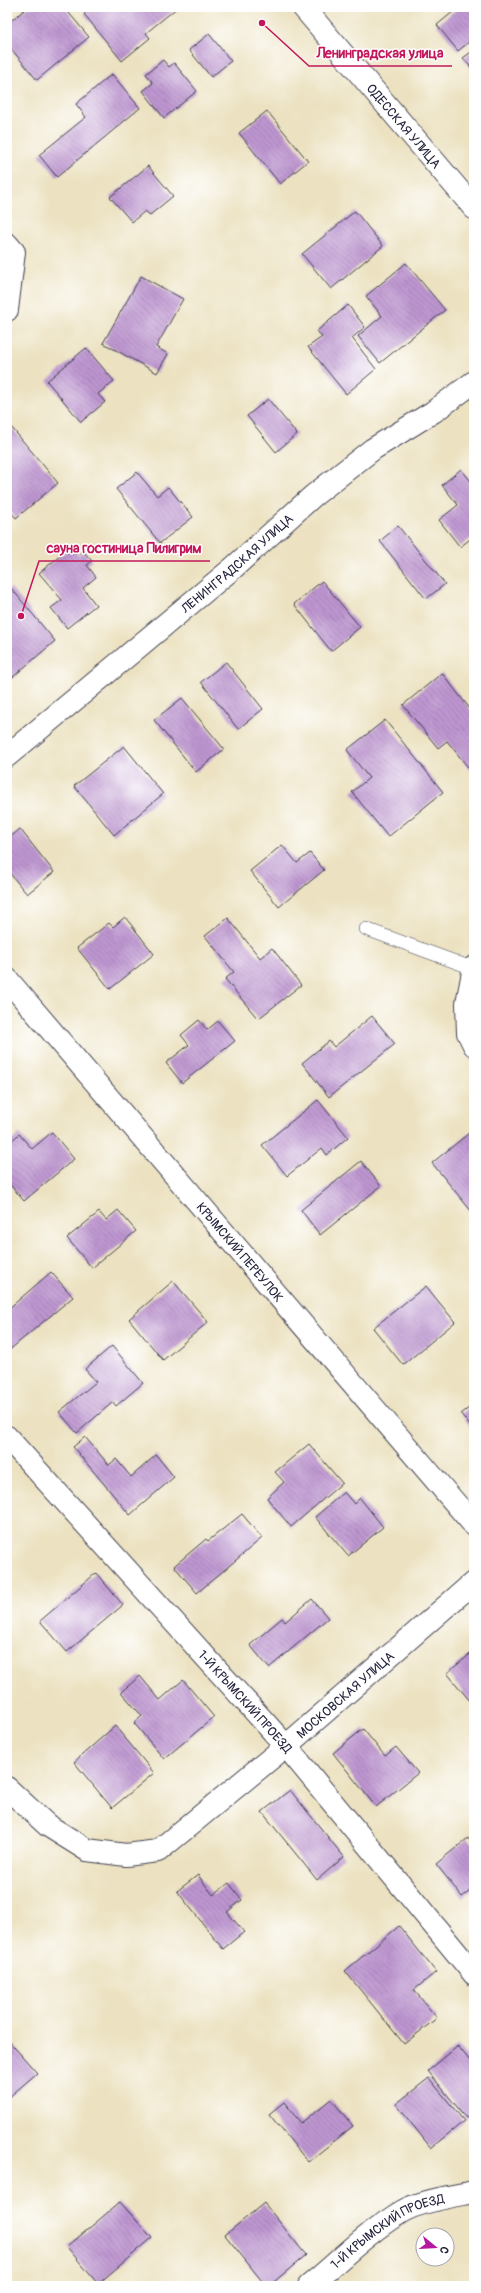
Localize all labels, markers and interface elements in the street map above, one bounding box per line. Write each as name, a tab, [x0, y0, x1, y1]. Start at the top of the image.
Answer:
callout: Ленинградская улица	[309, 40, 452, 66]
text: Ленинградская улица	[315, 45, 444, 62]
street label: ОДЕССКАЯ УЛИЦА	[363, 81, 444, 173]
street label: ЛЕНИНГРАДСКАЯ УЛИЦА	[177, 510, 297, 618]
callout: сауна гостиница Пилигрим	[39, 535, 210, 561]
text: сауна гостиница Пилигрим	[45, 540, 202, 557]
street label: КРЫМСКИЙ ПЕРЕУЛОК	[193, 1199, 287, 1305]
street label: 1-Й КРЫМСКИЙ ПРОЕЗД	[194, 1647, 295, 1757]
street label: МОСКОВСКАЯ УЛИЦА	[294, 1648, 398, 1742]
street label: 1-Й КРЫМСКИЙ ПРОЕЗД	[328, 2193, 450, 2275]
north arrow	[415, 2227, 455, 2267]

